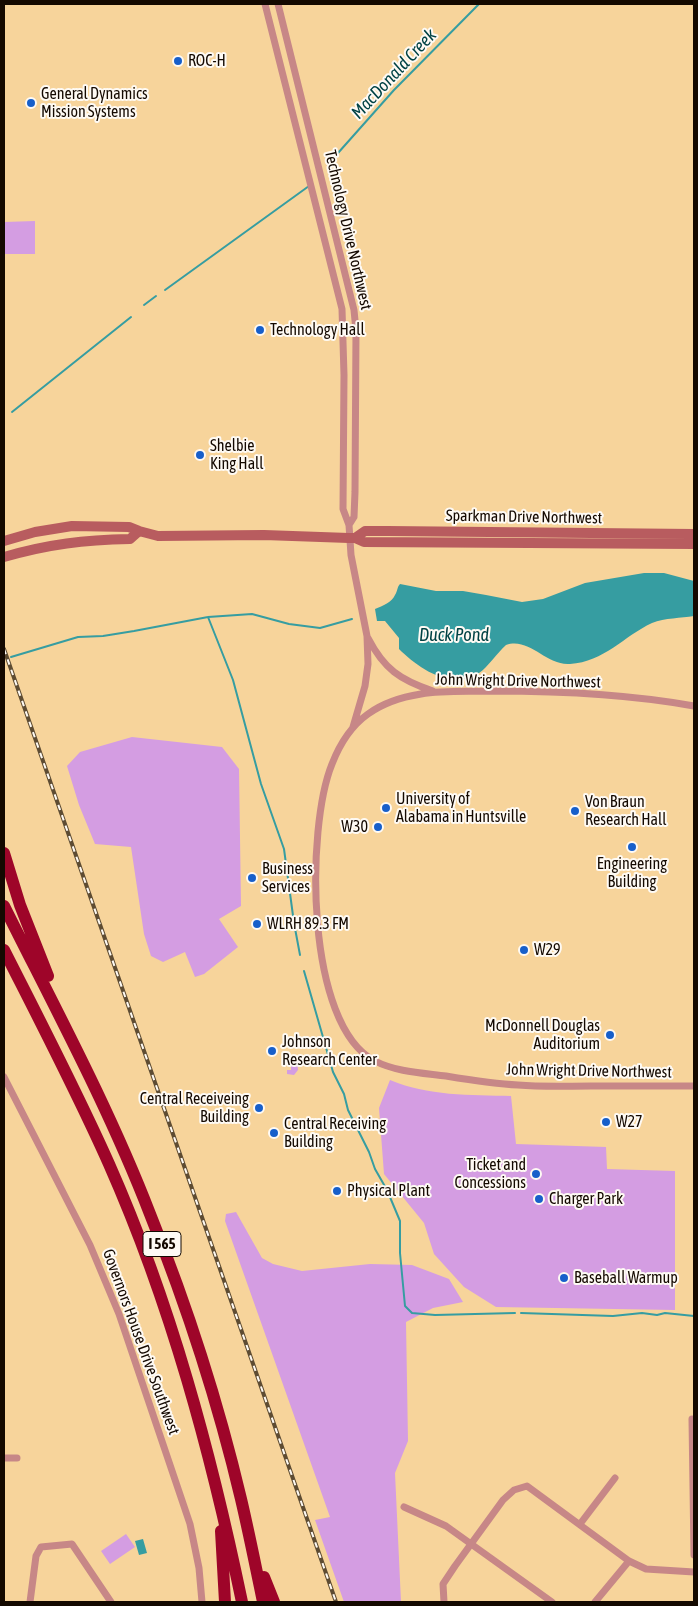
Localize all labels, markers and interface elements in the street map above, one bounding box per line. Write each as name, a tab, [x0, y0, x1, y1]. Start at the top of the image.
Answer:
water label: MacDonald Creek	[347, 25, 441, 123]
place label: ROC-H	[188, 51, 226, 71]
marker: ROC-H	[172, 55, 184, 67]
place label: General Dynamics Mission Systems	[41, 84, 148, 122]
marker: General Dynamics Mission Systems	[25, 97, 37, 109]
street label: Technology Drive Northwest	[320, 148, 376, 312]
place label: Technology Hall	[270, 320, 365, 340]
marker: Technology Hall	[254, 324, 266, 336]
place label: Shelbie King Hall	[210, 436, 264, 474]
marker: Shelbie King Hall	[194, 449, 206, 461]
street label: Sparkman Drive Northwest	[446, 506, 602, 528]
water label: Duck Pond	[419, 624, 489, 646]
street label: John Wright Drive Northwest	[435, 670, 601, 692]
place label: University of Alabama in Huntsville	[396, 789, 526, 827]
place label: Von Braun Research Hall	[585, 792, 666, 830]
marker: University of Alabama in Huntsville	[380, 802, 392, 814]
marker: Von Braun Research Hall	[569, 805, 581, 817]
place label: W30	[341, 817, 368, 837]
marker: W30	[372, 821, 384, 833]
marker: Engineering Building	[626, 841, 638, 853]
place label: Engineering Building	[597, 854, 667, 892]
place label: Business Services	[262, 859, 313, 897]
marker: Business Services	[246, 872, 258, 884]
place label: WLRH 89.3 FM	[267, 914, 349, 934]
marker: WLRH 89.3 FM	[251, 918, 263, 930]
place label: W29	[534, 940, 561, 960]
marker: W29	[518, 944, 530, 956]
place label: McDonnell Douglas Auditorium	[485, 1016, 600, 1054]
marker: McDonnell Douglas Auditorium	[604, 1029, 616, 1041]
place label: Johnson Research Center	[282, 1032, 377, 1070]
marker: Johnson Research Center	[266, 1045, 278, 1057]
street label: John Wright Drive Northwest	[506, 1060, 672, 1082]
place label: Central Receiveing Building	[140, 1089, 249, 1127]
marker: Central Receiveing Building	[253, 1102, 265, 1114]
place label: W27	[616, 1112, 643, 1132]
place label: Central Receiving Building	[284, 1114, 386, 1152]
marker: W27	[600, 1116, 612, 1128]
marker: Central Receiving Building	[268, 1127, 280, 1139]
place label: Ticket and Concessions	[454, 1155, 526, 1193]
marker: Ticket and Concessions	[530, 1168, 542, 1180]
place label: Physical Plant	[347, 1181, 430, 1201]
marker: Physical Plant	[331, 1185, 343, 1197]
place label: Charger Park	[549, 1189, 623, 1209]
marker: Charger Park	[533, 1193, 545, 1205]
road number: I 565	[143, 1232, 181, 1256]
street label: Governors House Drive Southwest	[98, 1247, 184, 1437]
place label: Baseball Warmup	[574, 1268, 678, 1288]
marker: Baseball Warmup	[558, 1272, 570, 1284]

